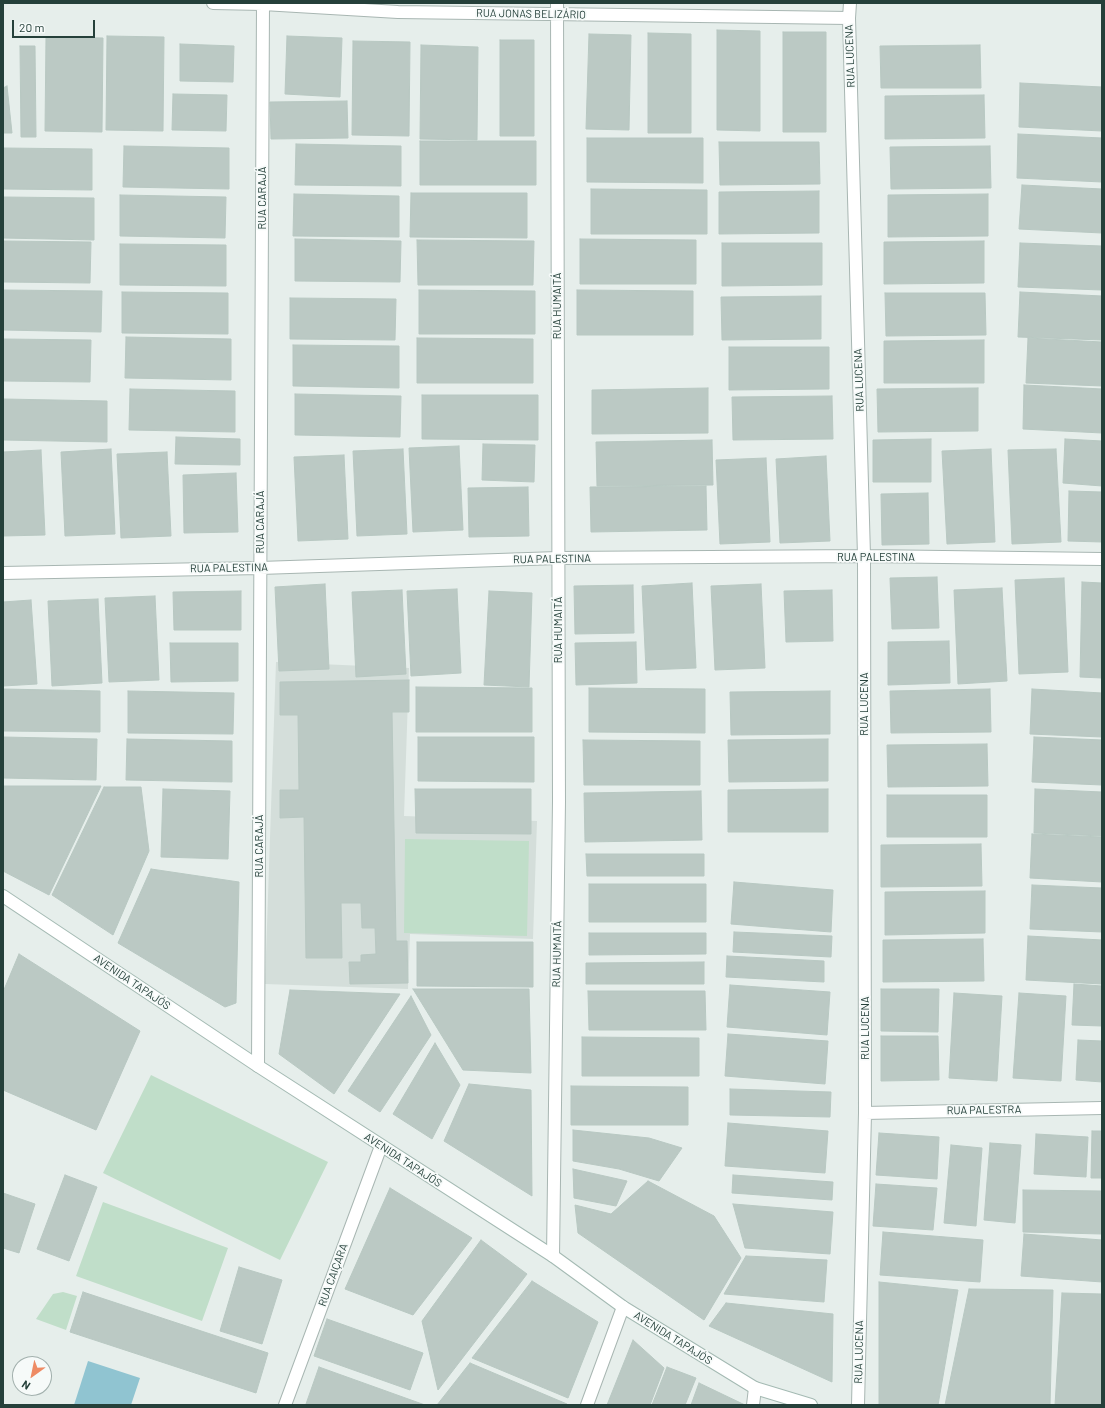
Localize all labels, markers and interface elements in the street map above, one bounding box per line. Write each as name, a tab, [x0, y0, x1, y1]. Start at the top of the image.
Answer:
street label: RUA JONAS BELIZÁRIO	[476, 6, 586, 22]
scale bar	[14, 12, 97, 38]
text: 20 m	[19, 20, 45, 34]
street label: RUA LUCENA	[842, 24, 858, 88]
street label: RUA CARAJÁ	[255, 167, 269, 229]
street label: RUA HUMAITÁ	[550, 273, 564, 339]
street label: RUA LUCENA	[851, 348, 867, 412]
street label: RUA CARAJÁ	[253, 491, 267, 553]
street label: RUA PALESTINA	[837, 550, 915, 564]
street label: RUA PALESTINA	[513, 552, 591, 566]
street label: RUA PALESTINA	[190, 561, 268, 575]
street label: RUA HUMAITÁ	[551, 597, 565, 663]
street label: RUA LUCENA	[857, 672, 871, 736]
street label: RUA CARAJÁ	[252, 815, 266, 877]
street label: RUA HUMAITÁ	[550, 921, 564, 987]
street label: AVENIDA TAPAJÓS	[91, 951, 173, 1013]
street label: RUA LUCENA	[858, 996, 872, 1060]
street label: RUA PALESTRA	[947, 1103, 1021, 1117]
street label: AVENIDA TAPAJÓS	[362, 1130, 444, 1190]
street label: RUA CAIÇARA	[316, 1242, 350, 1308]
street label: AVENIDA TAPAJÓS	[631, 1309, 715, 1367]
street label: RUA LUCENA	[852, 1320, 866, 1384]
north arrow	[12, 1356, 52, 1396]
text: N	[19, 1378, 32, 1393]

